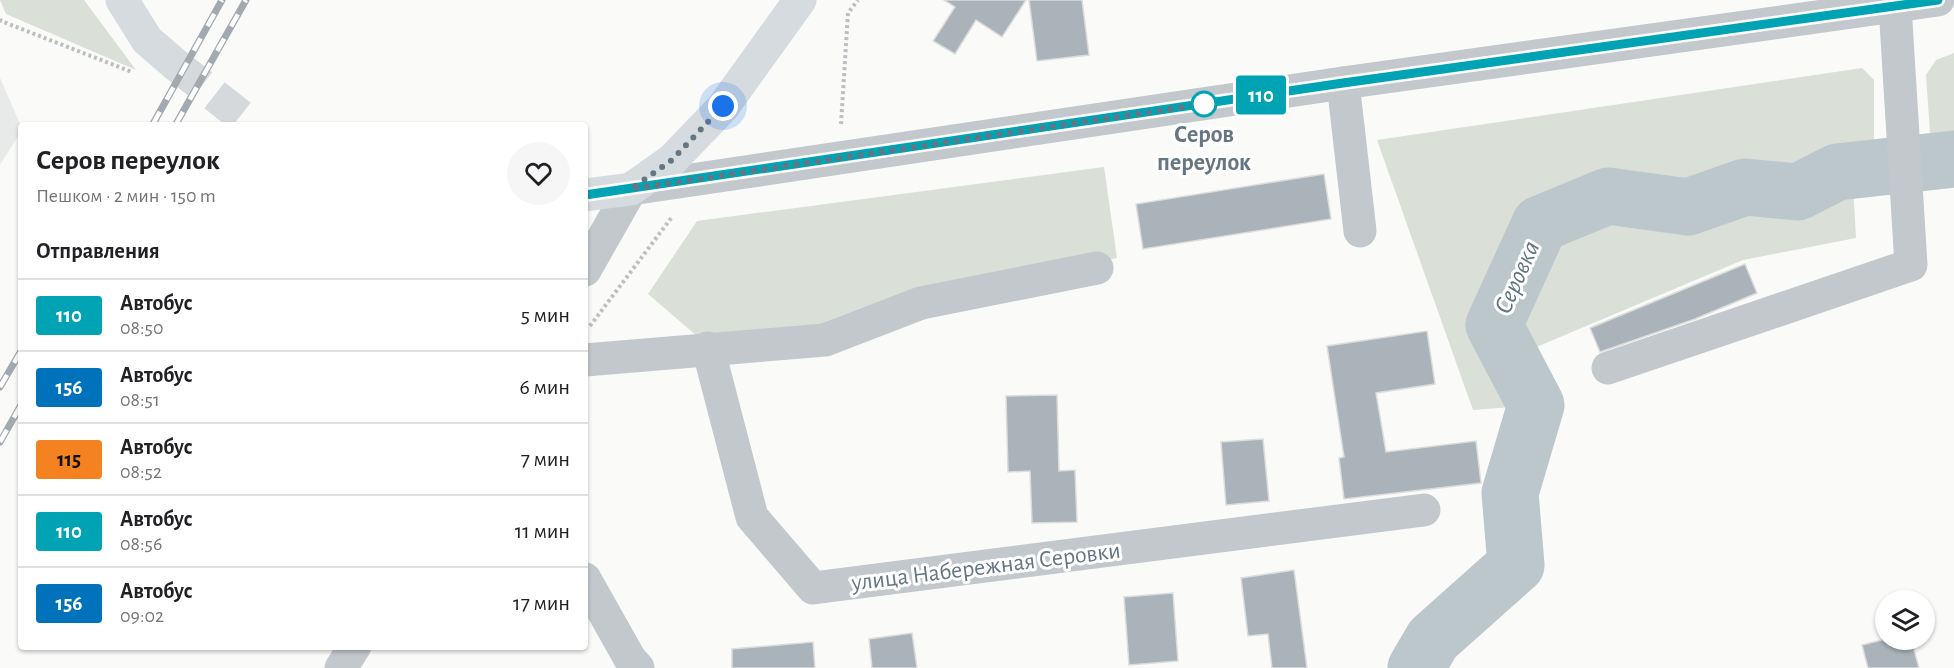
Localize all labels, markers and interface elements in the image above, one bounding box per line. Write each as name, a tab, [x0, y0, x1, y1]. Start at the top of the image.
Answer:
line badge: 110	[1226, 76, 1296, 115]
text: 110	[1248, 85, 1274, 106]
your location	[708, 91, 738, 121]
marker: Серов переулок	[1191, 91, 1217, 117]
place label: Серов переулок	[1157, 123, 1251, 175]
button: heart	[507, 142, 570, 205]
text: Серов переулок	[36, 147, 220, 175]
text: Пешком · 2 мин · 150 m	[36, 186, 216, 206]
water label: Серовка	[1489, 237, 1544, 318]
text: Отправления	[36, 240, 160, 262]
text: Автобус	[120, 292, 193, 314]
text: 5 мин	[521, 304, 570, 326]
text: 110	[56, 305, 82, 326]
text: 08:50	[120, 318, 164, 338]
text: Автобус	[120, 364, 193, 386]
text: 6 мин	[519, 376, 570, 398]
text: 156	[56, 377, 82, 398]
text: 08:51	[120, 390, 160, 410]
text: Автобус	[120, 436, 193, 458]
text: 7 мин	[521, 448, 570, 470]
text: 115	[57, 449, 81, 470]
text: 08:52	[120, 462, 162, 482]
text: Автобус	[120, 508, 193, 530]
text: 11 мин	[515, 520, 570, 542]
text: 110	[56, 521, 82, 542]
text: 08:56	[120, 534, 162, 554]
street label: улица Набережная Серовки	[849, 539, 1122, 596]
text: Автобус	[120, 580, 193, 602]
map controls	[1875, 590, 1935, 650]
button: layers	[1875, 590, 1935, 650]
text: 17 мин	[513, 592, 570, 614]
text: 156	[56, 593, 82, 614]
text: 09:02	[120, 606, 164, 626]

